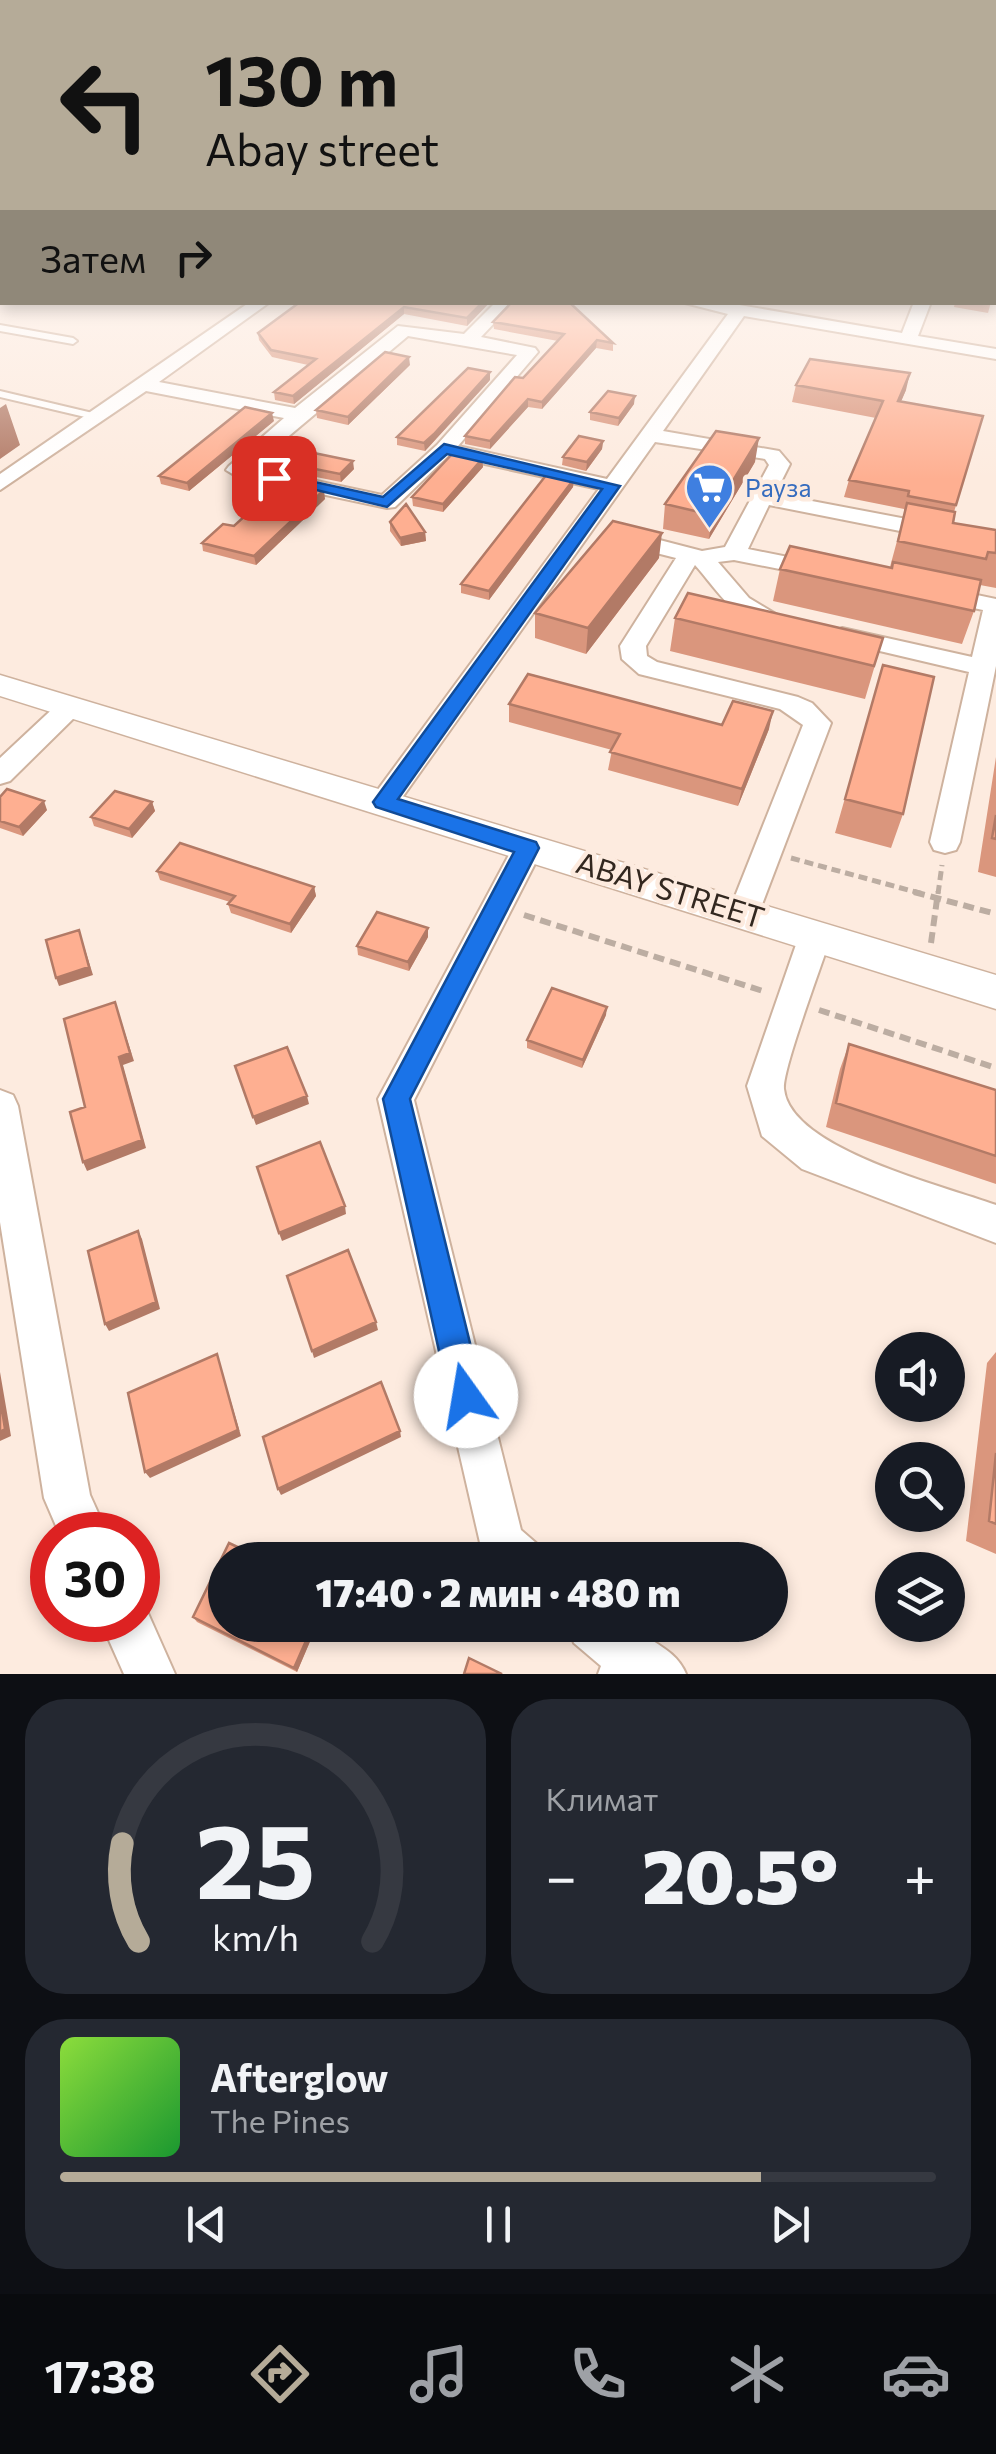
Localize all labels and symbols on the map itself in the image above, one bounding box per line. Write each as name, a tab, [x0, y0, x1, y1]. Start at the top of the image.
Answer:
pin	[232, 436, 317, 521]
supermarket icon: Рауза	[684, 462, 736, 530]
place label: Рауза	[745, 472, 811, 502]
street label: ABAY STREET	[572, 842, 769, 935]
position arrow	[414, 1344, 518, 1448]
speed limit sign: 30	[30, 1512, 160, 1642]

